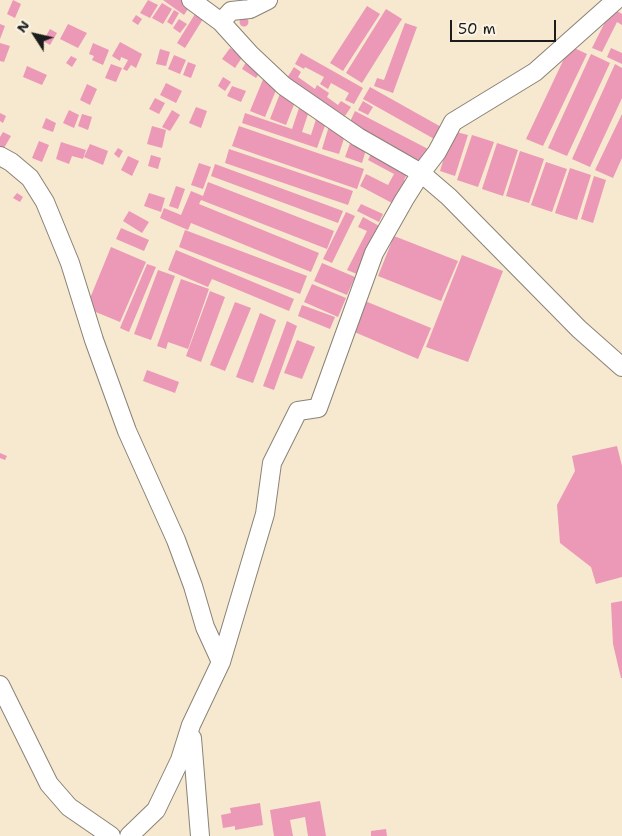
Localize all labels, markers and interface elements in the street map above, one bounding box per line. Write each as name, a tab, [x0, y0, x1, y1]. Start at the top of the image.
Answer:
north arrow	[10, 10, 60, 60]
scale bar	[452, 10, 558, 42]
text: N	[12, 17, 33, 36]
text: 50 m	[458, 19, 496, 39]

